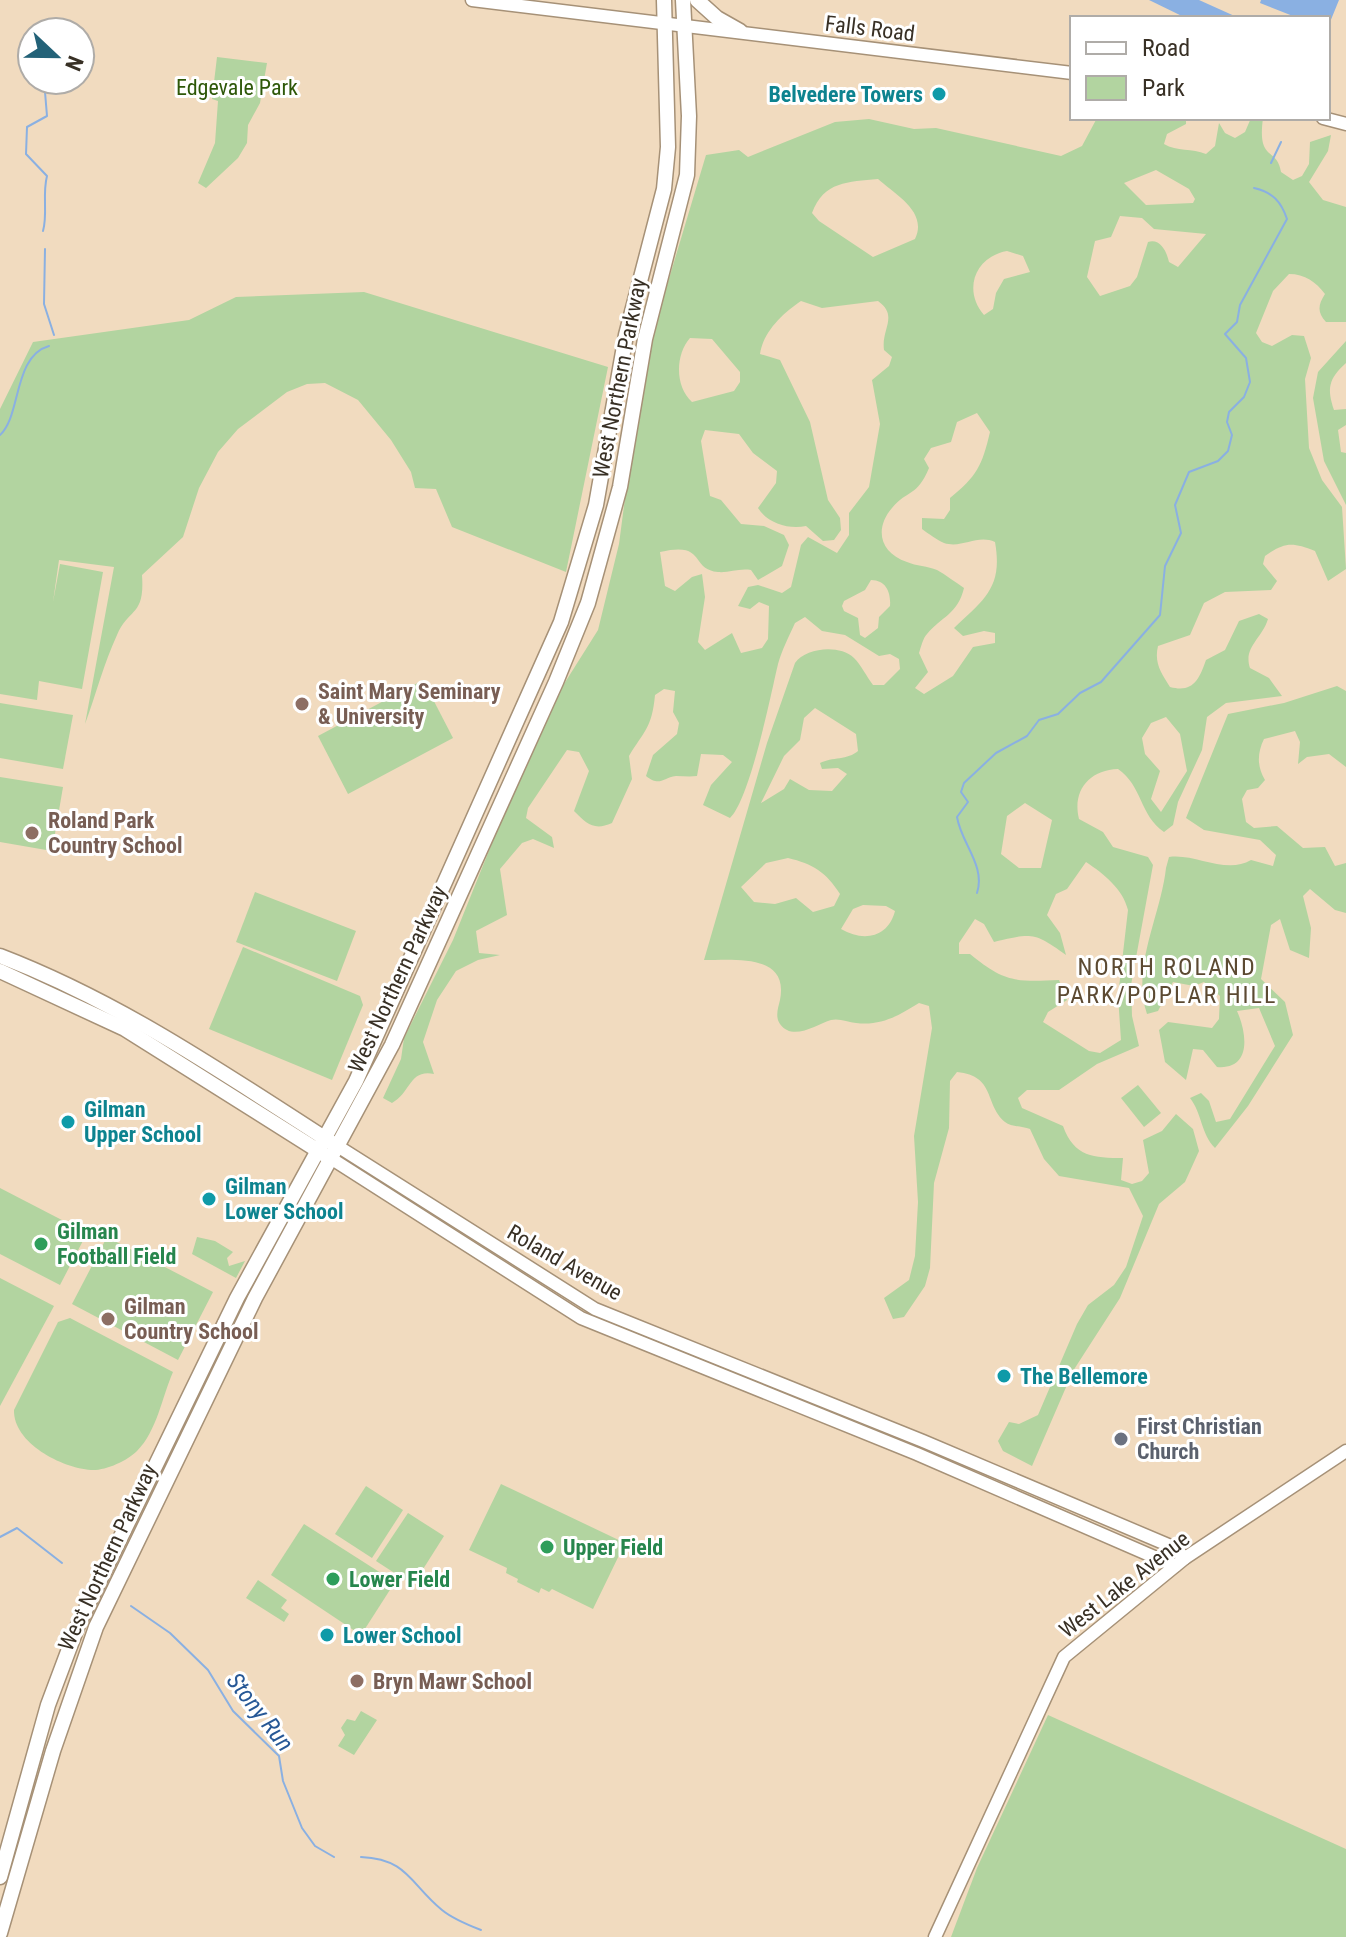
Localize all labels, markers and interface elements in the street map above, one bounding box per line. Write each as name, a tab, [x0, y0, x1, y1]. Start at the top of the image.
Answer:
street label: Falls Road	[824, 11, 916, 46]
north arrow	[16, 16, 96, 96]
legend	[1070, 16, 1330, 120]
text: Road	[1142, 34, 1190, 62]
text: N	[60, 52, 88, 74]
text: Park	[1142, 74, 1185, 102]
park label: Edgevale Park	[176, 75, 298, 100]
place label: Belvedere Towers	[768, 82, 923, 107]
marker: Belvedere Towers	[930, 85, 948, 103]
street label: West Northern Parkway	[588, 276, 651, 480]
place label: Saint Mary Seminary & University	[318, 679, 501, 729]
marker: Saint Mary Seminary & University	[293, 695, 311, 713]
place label: Roland Park Country School	[48, 808, 182, 858]
marker: Roland Park Country School	[23, 824, 41, 842]
street label: West Northern Parkway	[343, 882, 452, 1077]
district label: NORTH ROLAND PARK/POPLAR HILL	[1057, 953, 1277, 1009]
place label: Gilman Upper School	[84, 1097, 201, 1147]
marker: Gilman Upper School	[59, 1113, 77, 1131]
place label: Gilman Lower School	[225, 1174, 344, 1224]
marker: Gilman Lower School	[200, 1190, 218, 1208]
place label: Gilman Football Field	[57, 1219, 176, 1269]
street label: Roland Avenue	[503, 1220, 627, 1305]
marker: Gilman Football Field	[32, 1235, 50, 1253]
place label: Gilman Country School	[124, 1294, 258, 1344]
marker: Gilman Country School	[99, 1310, 117, 1328]
place label: The Bellemore	[1020, 1364, 1148, 1389]
marker: The Bellemore	[995, 1367, 1013, 1385]
place label: First Christian Church	[1137, 1414, 1262, 1464]
marker: First Christian Church	[1112, 1430, 1130, 1448]
street label: West Northern Parkway	[53, 1460, 162, 1655]
street label: West Lake Avenue	[1054, 1526, 1194, 1643]
place label: Upper Field	[563, 1535, 663, 1560]
marker: Upper Field	[538, 1538, 556, 1556]
place label: Lower Field	[349, 1567, 450, 1592]
marker: Lower Field	[324, 1570, 342, 1588]
place label: Lower School	[343, 1623, 462, 1648]
marker: Lower School	[318, 1626, 336, 1644]
water label: Stony Run	[221, 1667, 299, 1757]
place label: Bryn Mawr School	[373, 1669, 532, 1694]
marker: Bryn Mawr School	[348, 1672, 366, 1690]

